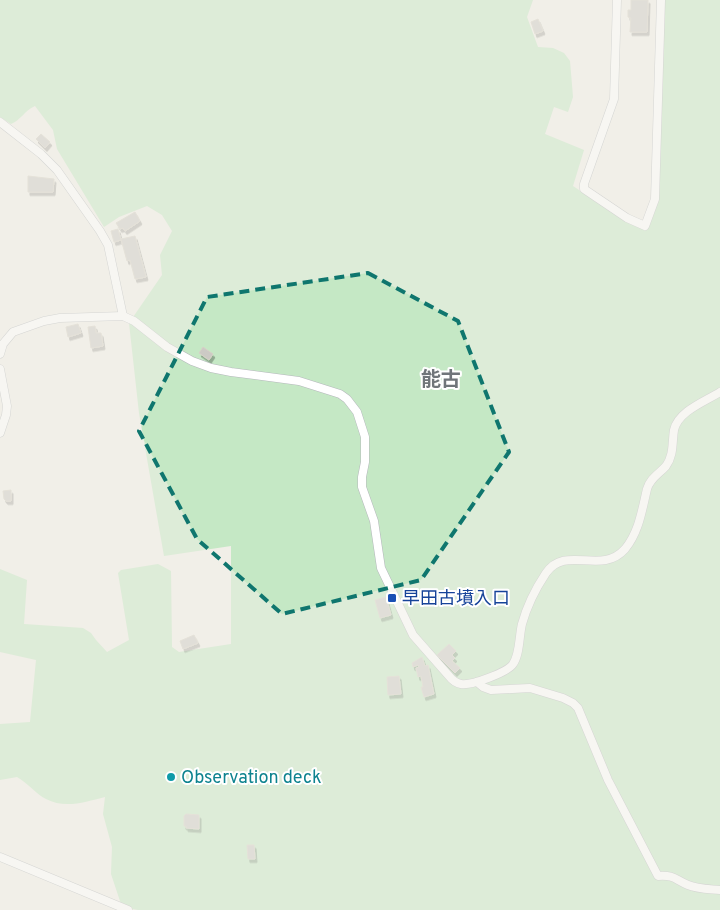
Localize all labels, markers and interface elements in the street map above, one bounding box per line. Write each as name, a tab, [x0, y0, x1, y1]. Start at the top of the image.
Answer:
district label: 能古	[421, 368, 461, 394]
place label: 早田古墳入口	[402, 588, 510, 611]
marker: 早田古墳入口	[386, 592, 398, 604]
place label: Observation deck	[181, 767, 321, 790]
marker: Observation deck	[165, 771, 177, 783]

